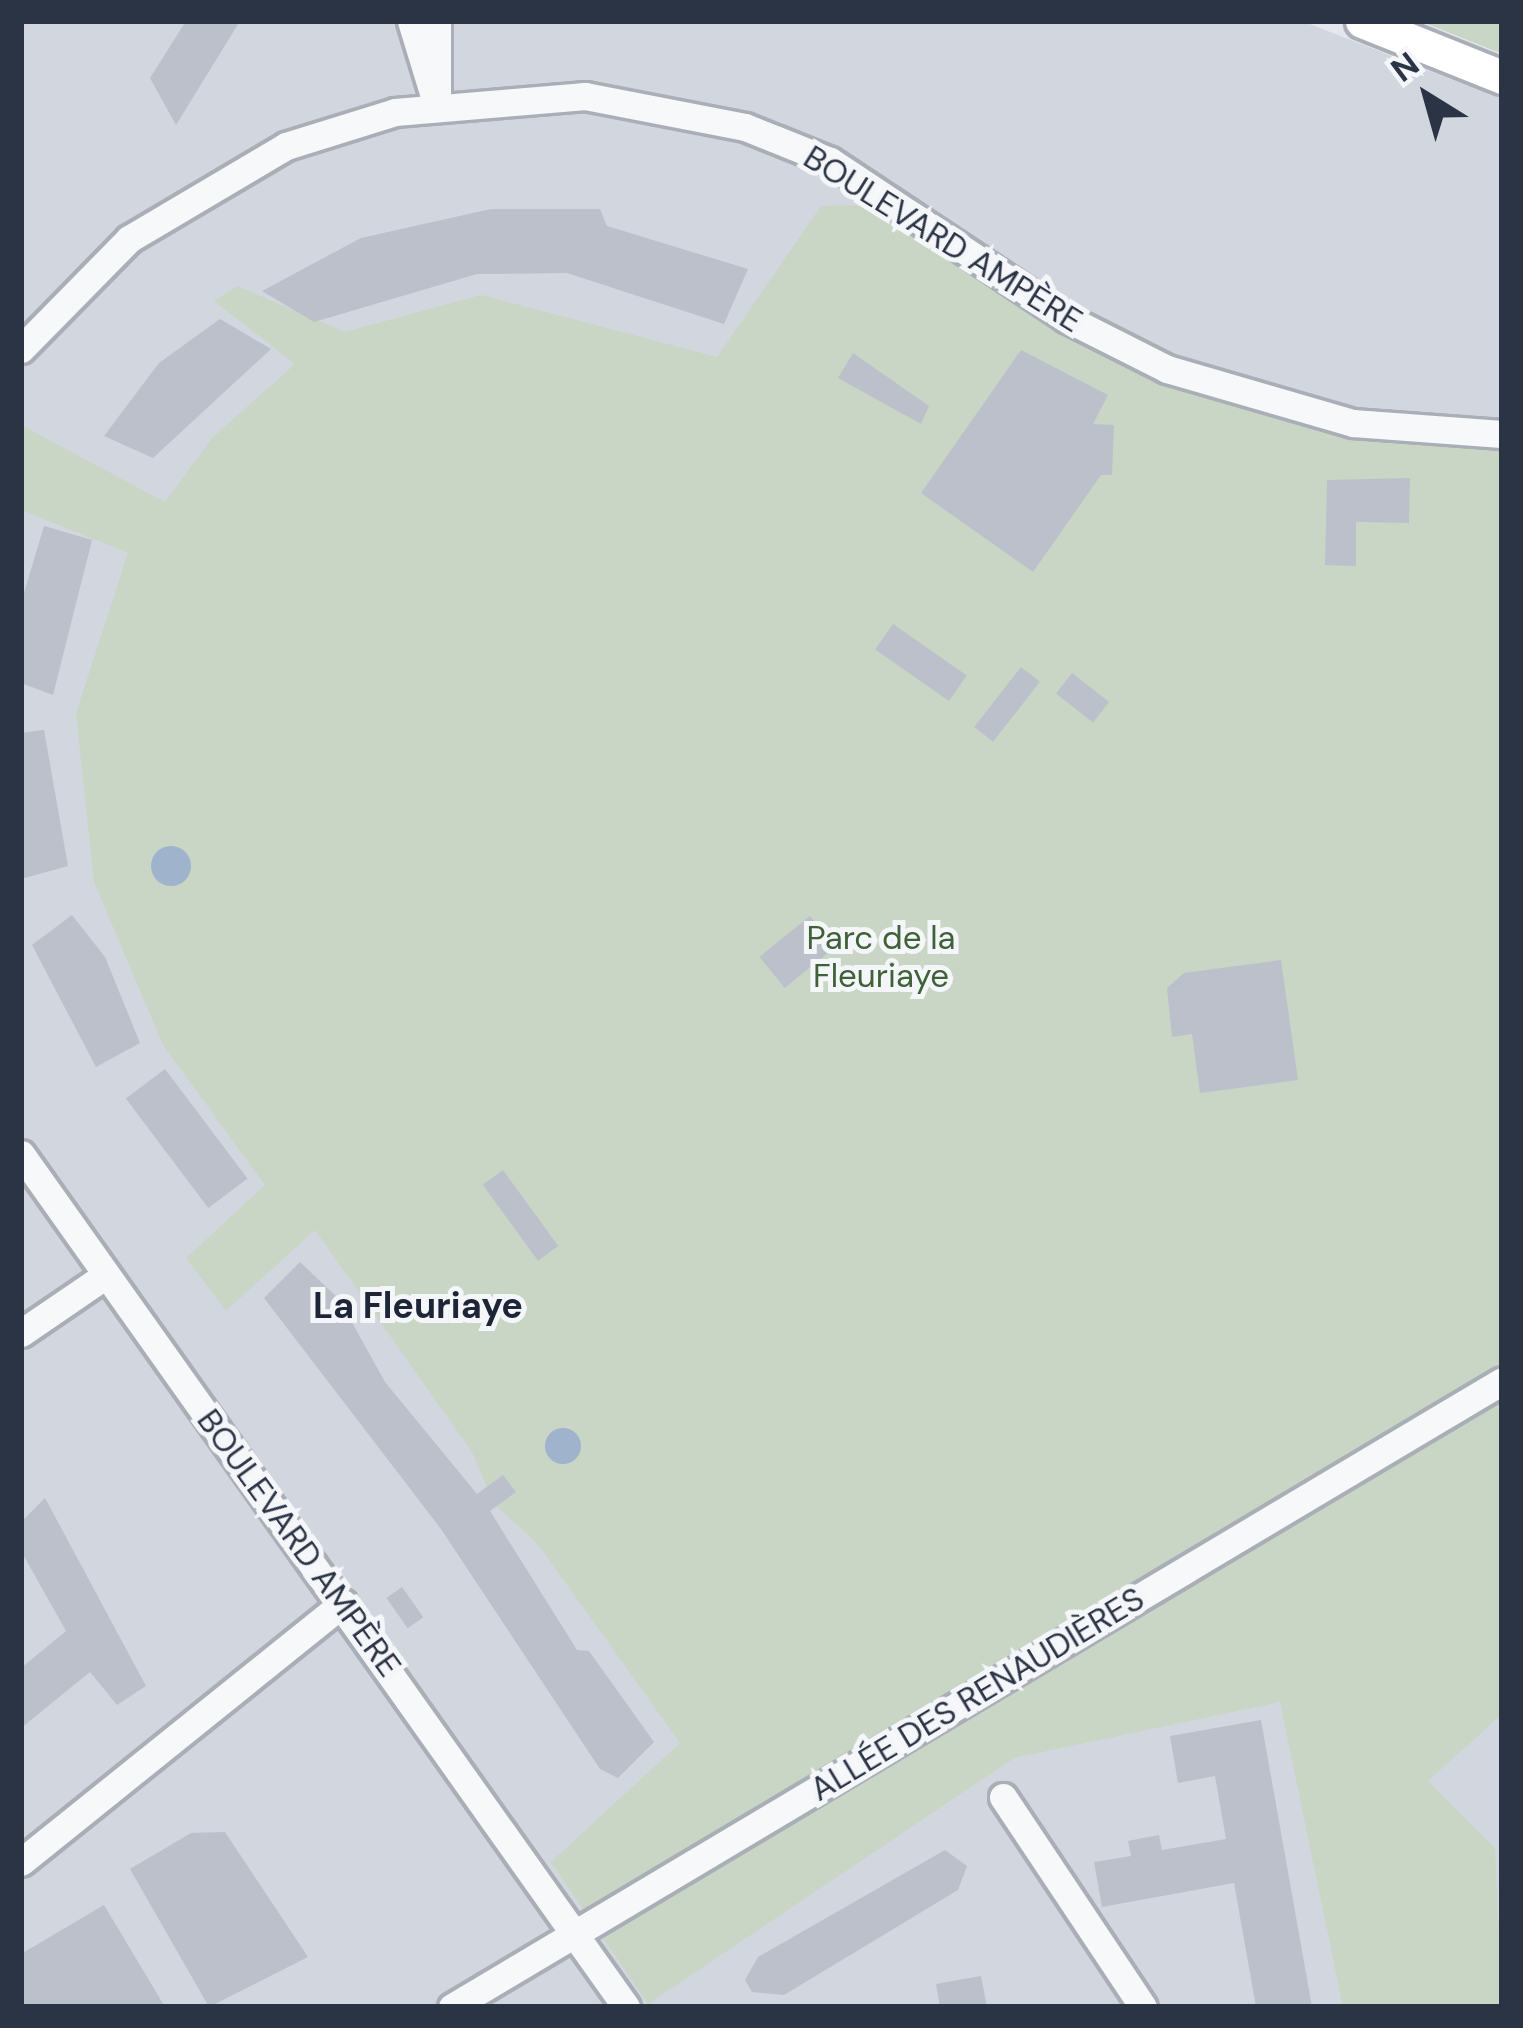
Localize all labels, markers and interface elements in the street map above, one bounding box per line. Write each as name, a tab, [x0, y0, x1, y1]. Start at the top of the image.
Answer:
north arrow	[1367, 36, 1487, 156]
text: N	[1382, 42, 1428, 91]
street label: BOULEVARD AMPÈRE	[797, 137, 1089, 341]
park label: Parc de la Fleuriaye	[806, 918, 956, 996]
district label: La Fleuriaye	[313, 1284, 523, 1328]
street label: BOULEVARD AMPÈRE	[189, 1402, 409, 1684]
street label: ALLÉE DES RENAUDIÈRES	[803, 1579, 1151, 1809]

